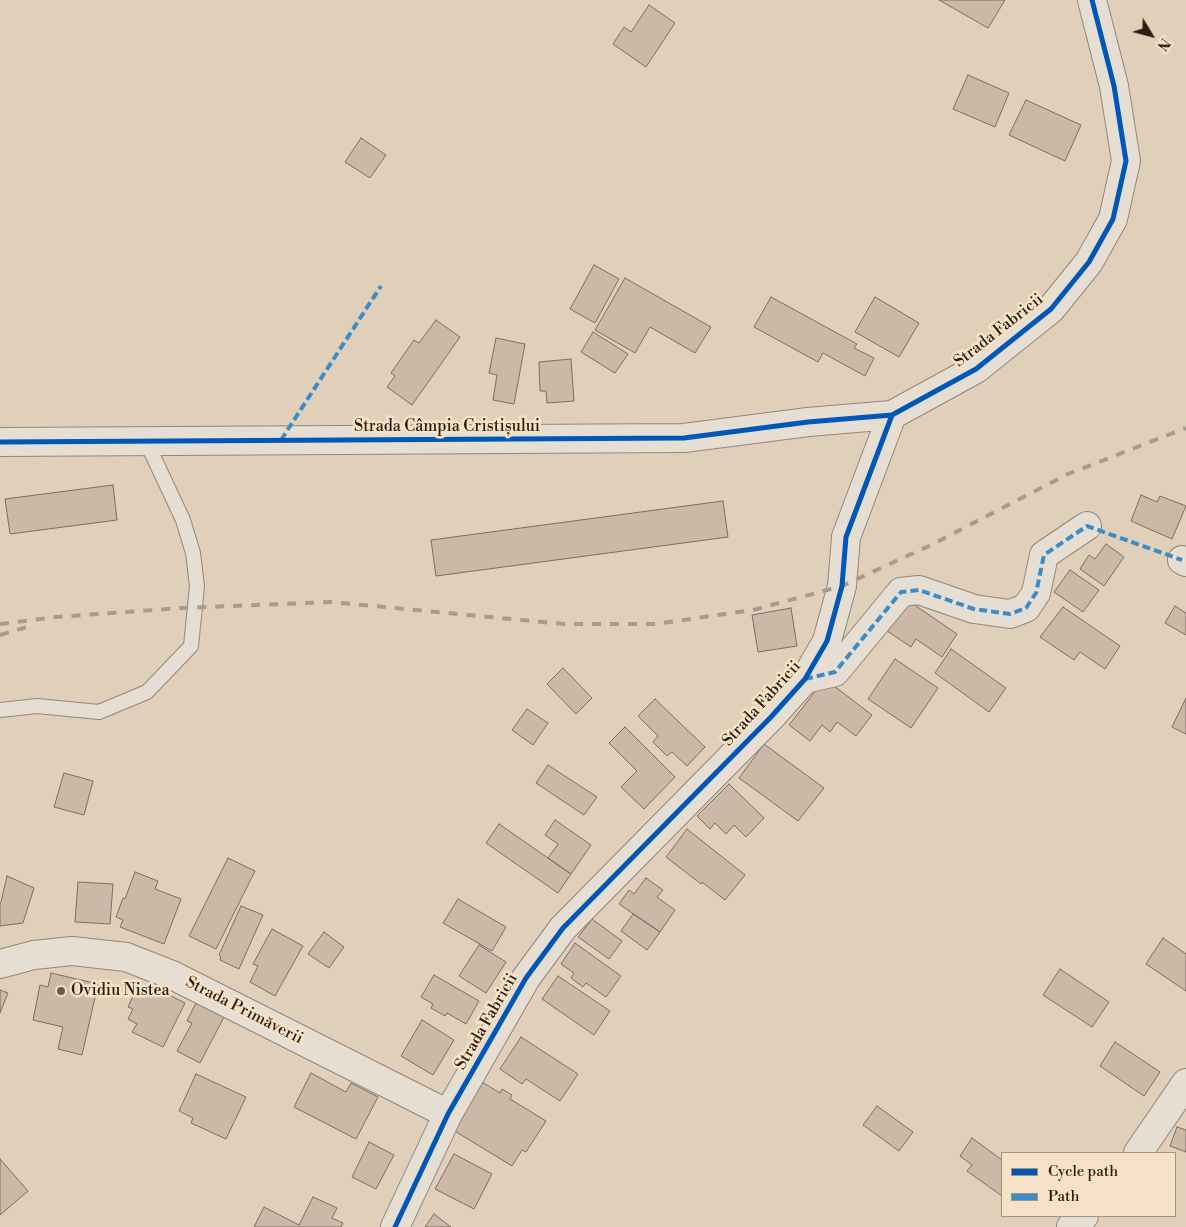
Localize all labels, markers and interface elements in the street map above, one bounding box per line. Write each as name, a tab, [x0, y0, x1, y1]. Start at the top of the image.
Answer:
north arrow	[1126, 10, 1176, 60]
text: N	[1152, 34, 1174, 54]
street label: Strada Fabricii	[950, 290, 1048, 372]
street label: Strada Câmpia Cristișului	[354, 417, 540, 437]
street label: Strada Fabricii	[719, 657, 805, 751]
street label: Strada Fabricii	[452, 970, 522, 1074]
street label: Strada Primăverii	[182, 973, 306, 1049]
place label: Ovidiu Nistea	[71, 981, 170, 1001]
marker: Ovidiu Nistea	[55, 985, 67, 997]
legend	[1001, 1152, 1176, 1217]
text: Cycle path	[1048, 1162, 1118, 1181]
text: Path	[1048, 1187, 1080, 1206]

